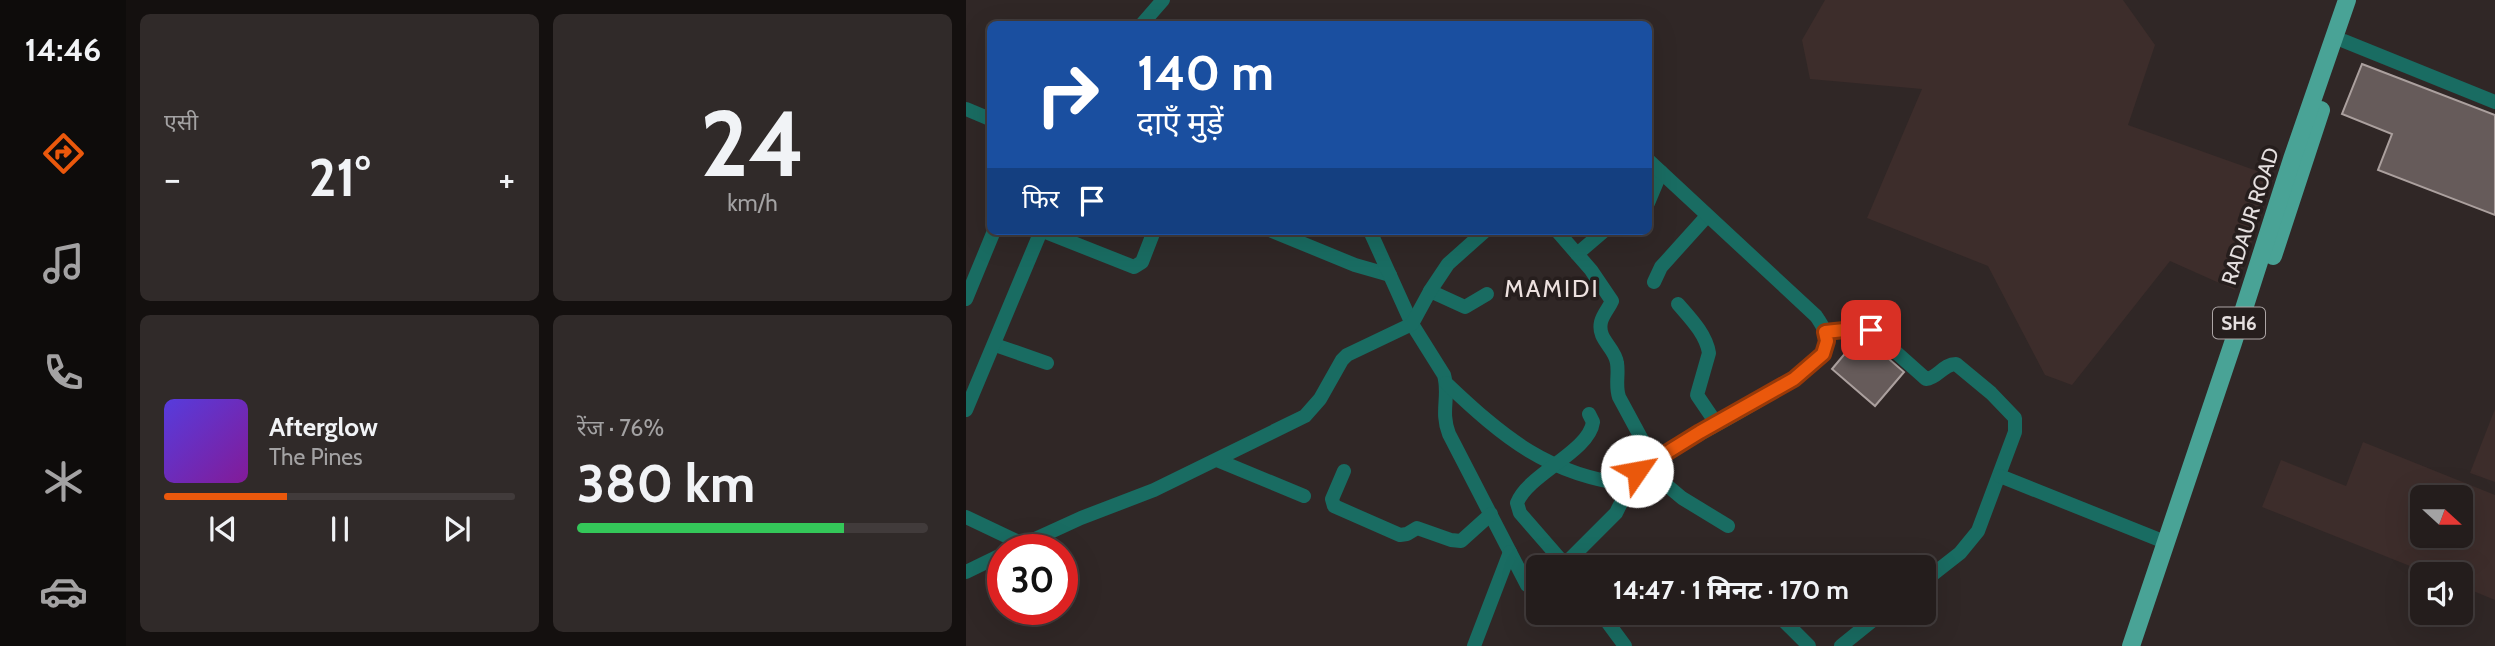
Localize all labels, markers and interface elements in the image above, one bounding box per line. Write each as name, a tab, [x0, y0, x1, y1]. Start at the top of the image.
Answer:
text: 14:46	[25, 30, 101, 69]
text: 140 m	[1137, 43, 1274, 102]
icon: right	[1022, 49, 1113, 140]
text: 24	[700, 88, 805, 199]
text: दाएँ मुड़ें	[1137, 103, 1223, 142]
text: एसी	[164, 108, 198, 136]
icon: directions	[39, 129, 88, 178]
street label: RADAUR ROAD	[2216, 144, 2284, 288]
text: 21°	[309, 146, 370, 209]
text: −	[164, 155, 181, 202]
text: +	[498, 155, 515, 202]
icon: arrive	[1073, 182, 1111, 220]
text: फिर	[1022, 183, 1059, 215]
text: km/h	[727, 189, 778, 217]
icon: music	[39, 239, 88, 288]
district label: MAMIDI	[1504, 274, 1600, 303]
pin	[1841, 300, 1901, 360]
road number: SH6	[2213, 308, 2265, 338]
icon: arrive	[1852, 311, 1890, 349]
icon: phone	[39, 348, 88, 397]
text: Afterglow	[269, 411, 378, 443]
text: रेंज · 76%	[577, 414, 664, 442]
position arrow	[1600, 434, 1674, 508]
text: The Pines	[269, 443, 363, 471]
text: 380 km	[577, 452, 755, 515]
icon: climate	[39, 457, 88, 506]
north arrow	[2410, 485, 2473, 548]
map controls	[2410, 485, 2473, 625]
icon: previous	[204, 510, 242, 548]
icon: pause	[321, 510, 359, 548]
icon: next	[438, 510, 476, 548]
speed limit sign: 30	[987, 534, 1078, 625]
button: sound	[2410, 562, 2473, 625]
icon: car	[39, 567, 88, 616]
text: 14:47 · 1 मिनट · 170 m	[1613, 574, 1849, 606]

